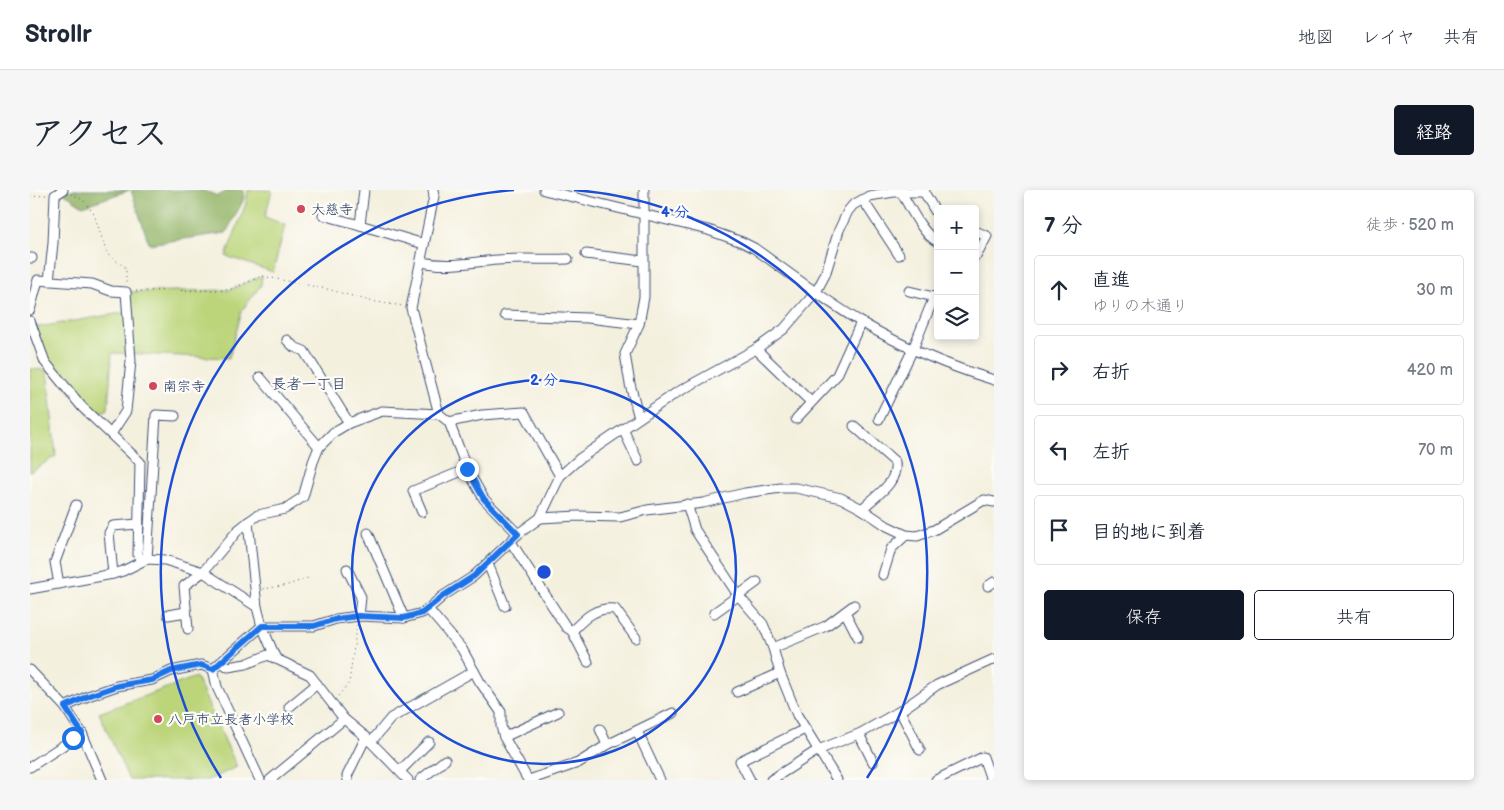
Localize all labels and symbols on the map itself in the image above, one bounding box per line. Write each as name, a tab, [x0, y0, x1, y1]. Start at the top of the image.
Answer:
place label: 大慈寺	[311, 201, 353, 218]
marker: 大慈寺	[295, 203, 307, 215]
text: 4 分	[661, 203, 689, 222]
text: 2 分	[530, 371, 558, 390]
district label: 長者一丁目	[271, 375, 347, 394]
place label: 南宗寺	[163, 378, 205, 395]
marker: 南宗寺	[147, 380, 159, 392]
route end	[456, 458, 479, 481]
centre of rings	[535, 563, 553, 581]
place label: 八戸市立長者小学校	[168, 711, 294, 728]
marker: 八戸市立長者小学校	[152, 713, 164, 725]
route start	[62, 727, 85, 750]

